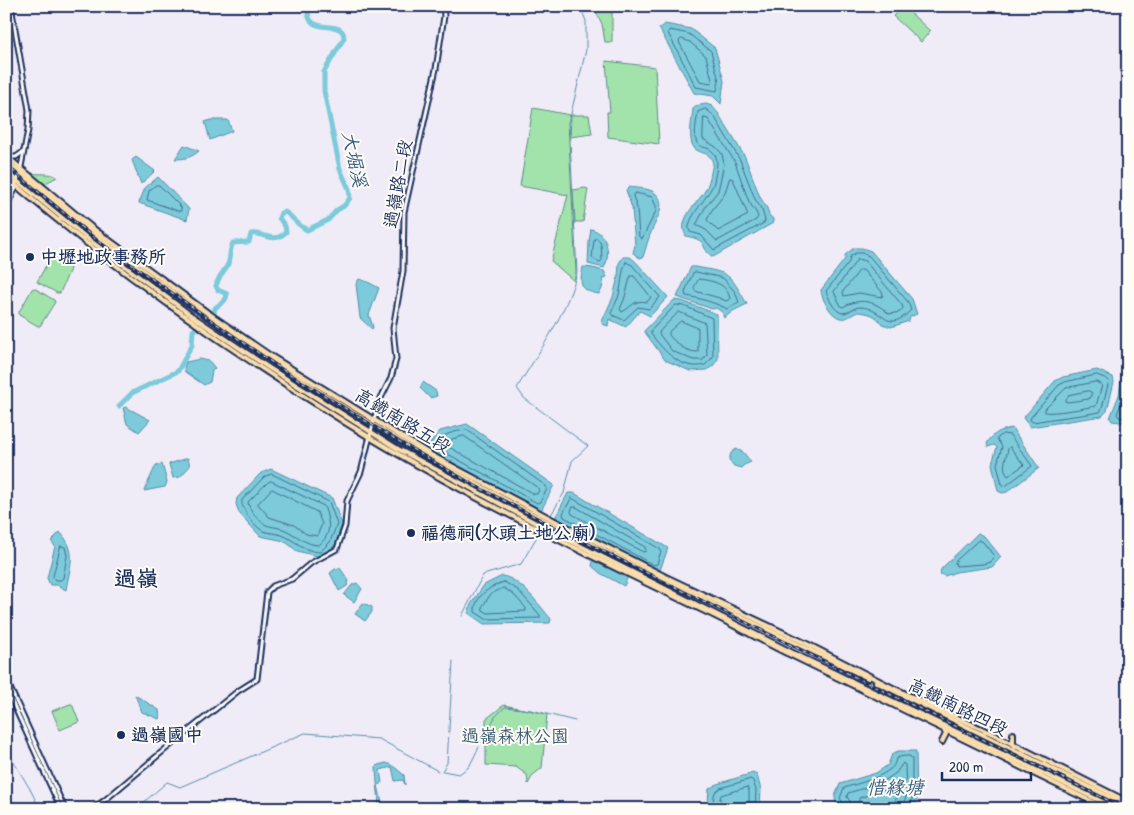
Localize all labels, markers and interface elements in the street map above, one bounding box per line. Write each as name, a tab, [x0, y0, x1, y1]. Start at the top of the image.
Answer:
water label: 大堀溪	[336, 128, 374, 191]
street label: 過嶺路二段	[377, 137, 418, 230]
place label: 中壢地政事務所	[40, 244, 166, 269]
marker: 中壢地政事務所	[24, 251, 36, 263]
street label: 高鐵南路五段	[351, 382, 456, 459]
place label: 福德祠(水頭土地公廟)	[421, 520, 596, 545]
marker: 福德祠(水頭土地公廟)	[405, 527, 417, 539]
district label: 過嶺	[114, 563, 158, 593]
street label: 高鐵南路四段	[904, 672, 1012, 741]
place label: 過嶺國中	[131, 722, 203, 747]
park label: 過嶺森林公園	[461, 723, 569, 748]
marker: 過嶺國中	[115, 729, 127, 741]
scale bar	[942, 750, 1030, 782]
text: 200 m	[949, 756, 983, 777]
water label: 惜緣塘	[866, 774, 925, 800]

